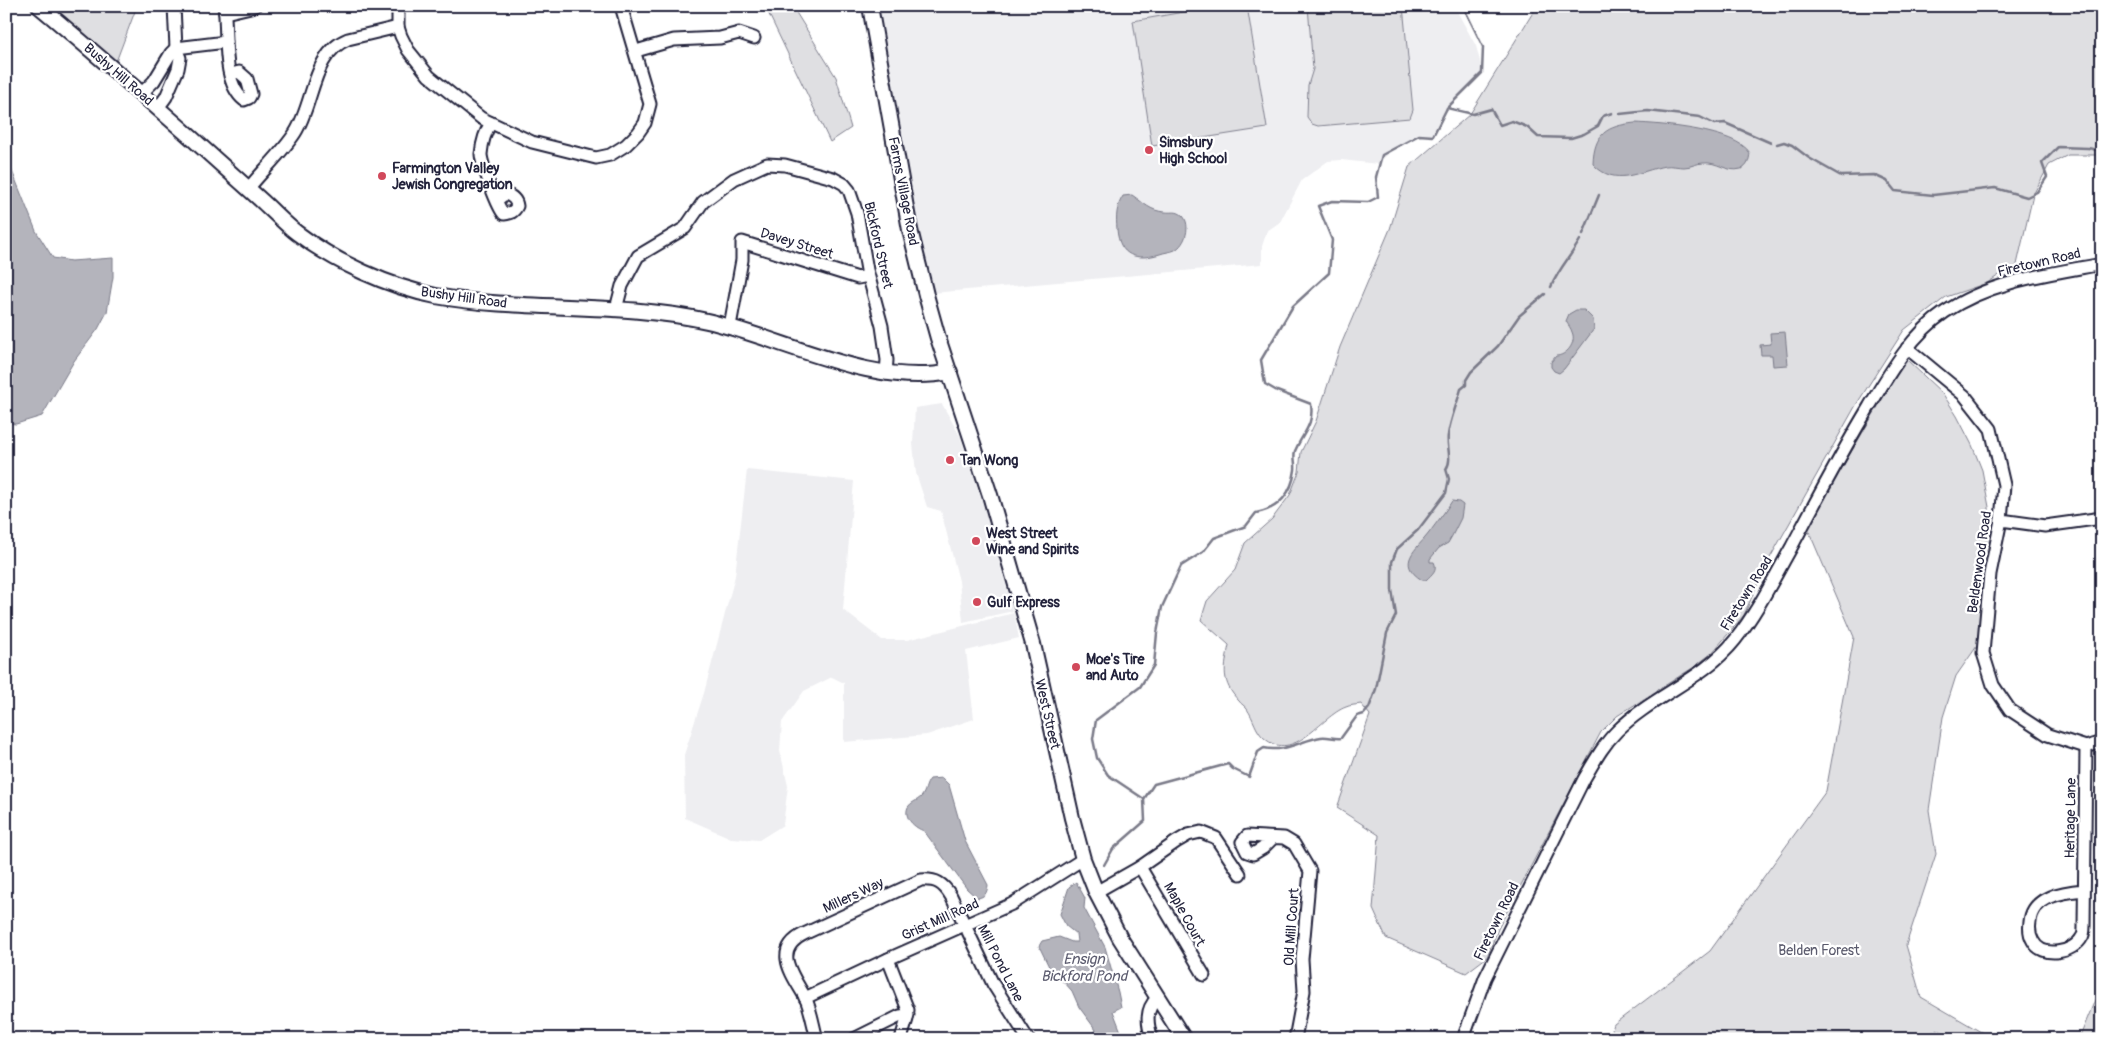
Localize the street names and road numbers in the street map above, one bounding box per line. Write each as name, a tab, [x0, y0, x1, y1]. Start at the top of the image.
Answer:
street label: Bushy Hill Road	[80, 39, 157, 109]
street label: Farms Village Road	[885, 135, 922, 247]
street label: Bickford Street	[860, 200, 897, 290]
street label: Davey Street	[758, 224, 836, 263]
street label: Firetown Road	[1996, 245, 2083, 280]
street label: Bushy Hill Road	[420, 283, 508, 312]
street label: Beldenwood Road	[1964, 510, 1995, 614]
street label: Firetown Road	[1717, 553, 1776, 634]
street label: West Street	[1031, 677, 1064, 751]
street label: Heritage Lane	[2061, 777, 2080, 858]
street label: Millers Way	[820, 874, 886, 917]
street label: Maple Court	[1160, 879, 1209, 949]
street label: Firetown Road	[1470, 879, 1523, 963]
street label: Old Mill Court	[1280, 887, 1303, 967]
street label: Grist Mill Road	[899, 895, 982, 944]
street label: Mill Pond Lane	[974, 922, 1027, 1005]

